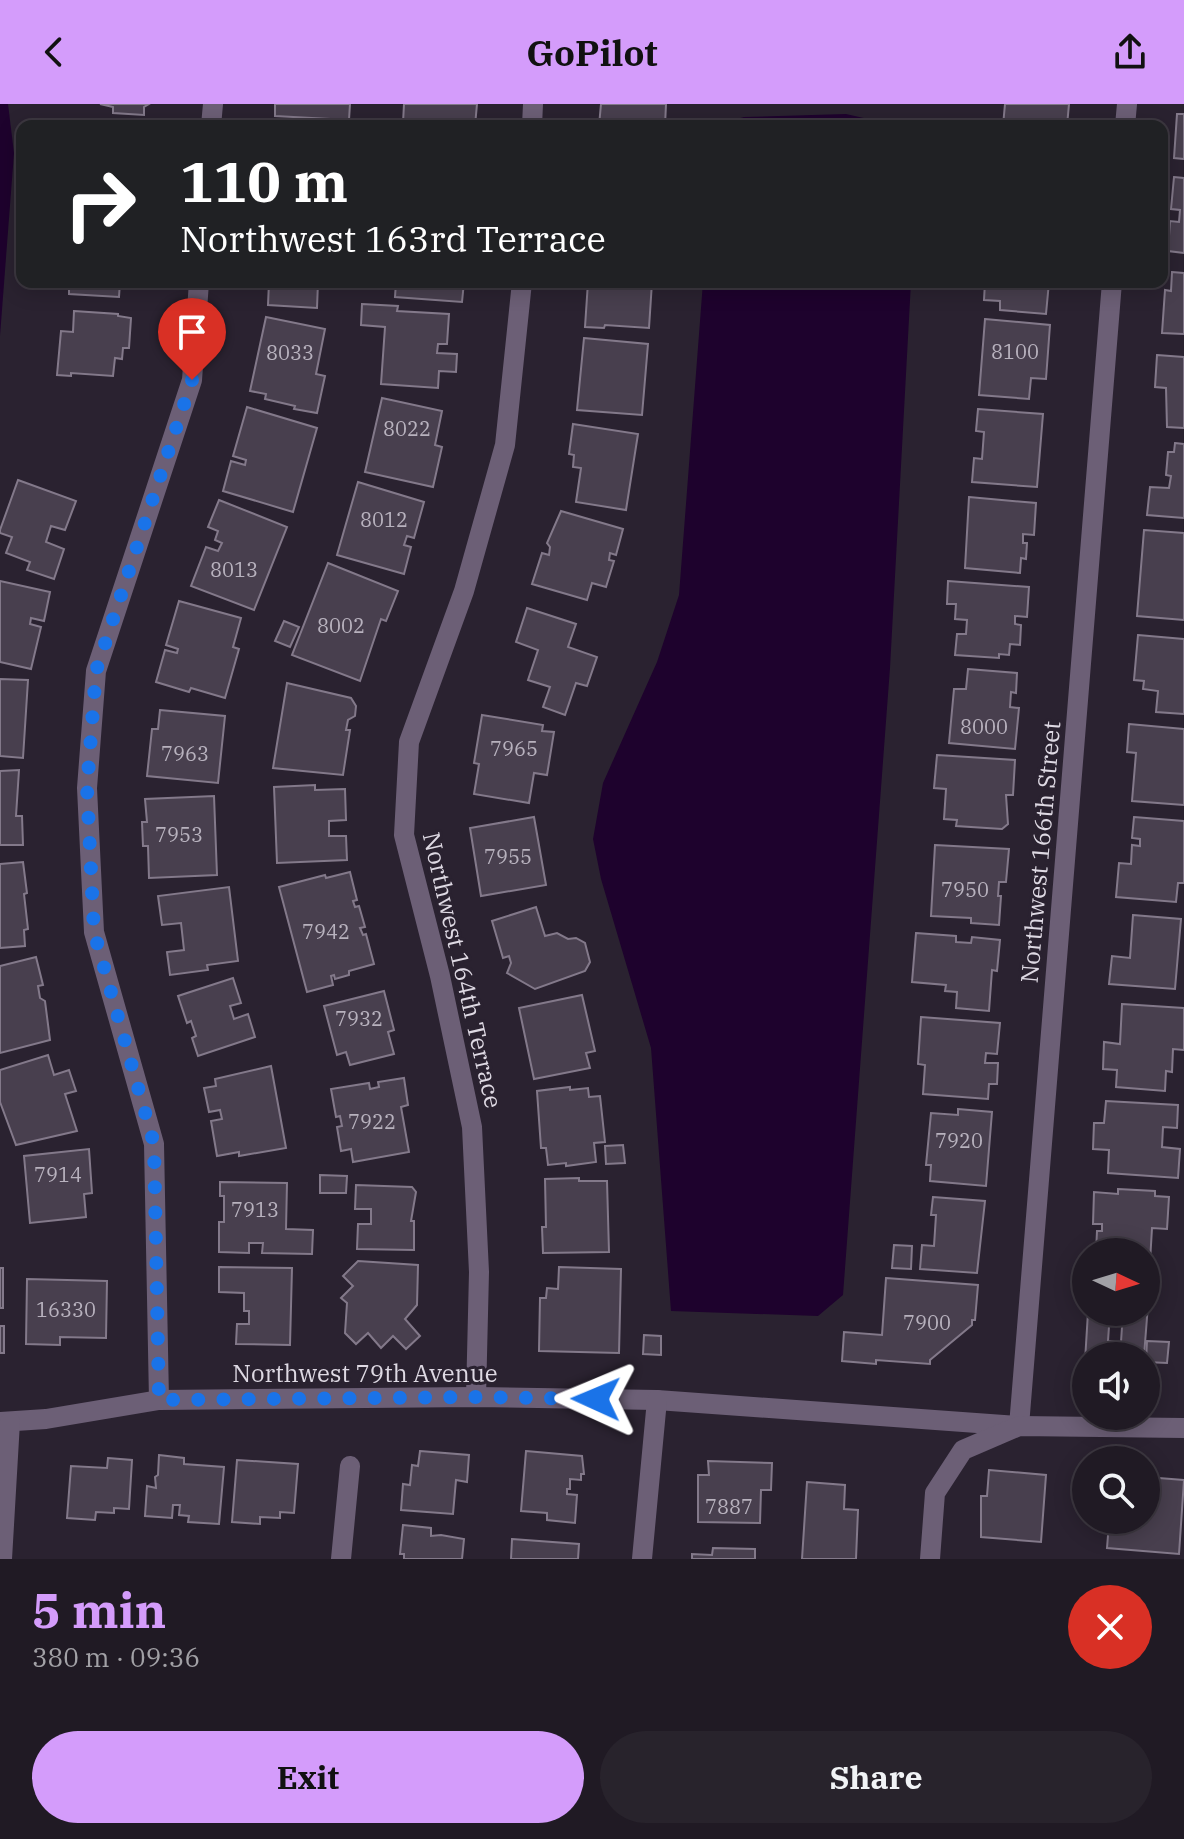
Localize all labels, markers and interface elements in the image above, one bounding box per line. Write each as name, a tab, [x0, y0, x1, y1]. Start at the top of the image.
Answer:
text: GoPilot	[526, 29, 658, 76]
icon: back	[32, 30, 76, 74]
icon: share	[1108, 30, 1152, 74]
text: 110 m	[180, 145, 348, 217]
icon: right	[48, 152, 152, 256]
text: Northwest 163rd Terrace	[180, 215, 606, 262]
pin	[158, 298, 226, 380]
icon: arrive	[170, 310, 214, 354]
house number: 8100	[991, 338, 1039, 365]
house number: 8033	[266, 339, 314, 366]
house number: 8022	[383, 415, 431, 442]
house number: 8012	[360, 506, 408, 533]
house number: 8013	[210, 556, 258, 583]
house number: 8002	[317, 612, 365, 639]
house number: 8000	[960, 713, 1008, 740]
street label: Northwest 166th Street	[1013, 720, 1067, 984]
house number: 7965	[490, 735, 538, 762]
house number: 7963	[161, 740, 209, 767]
house number: 7953	[155, 821, 203, 848]
street label: Northwest 164th Terrace	[416, 829, 510, 1111]
house number: 7955	[484, 843, 532, 870]
house number: 7950	[941, 876, 989, 903]
house number: 7942	[302, 918, 350, 945]
house number: 7932	[335, 1005, 383, 1032]
house number: 7922	[348, 1108, 396, 1135]
house number: 7920	[935, 1127, 983, 1154]
house number: 7914	[34, 1161, 82, 1188]
house number: 7913	[231, 1196, 279, 1223]
north arrow	[1072, 1238, 1160, 1326]
map controls	[1072, 1238, 1160, 1534]
house number: 16330	[36, 1296, 96, 1323]
house number: 7900	[903, 1309, 951, 1336]
button: sound	[1072, 1342, 1160, 1430]
street label: Northwest 79th Avenue	[232, 1357, 498, 1389]
position arrow	[554, 1357, 638, 1441]
button: search	[1072, 1446, 1160, 1534]
house number: 7887	[705, 1493, 753, 1520]
text: 5 min	[32, 1579, 166, 1641]
button: close	[1068, 1585, 1152, 1669]
text: 380 m · 09:36	[32, 1640, 200, 1674]
button: Exit	[32, 1731, 584, 1823]
button: Share	[600, 1731, 1152, 1823]

